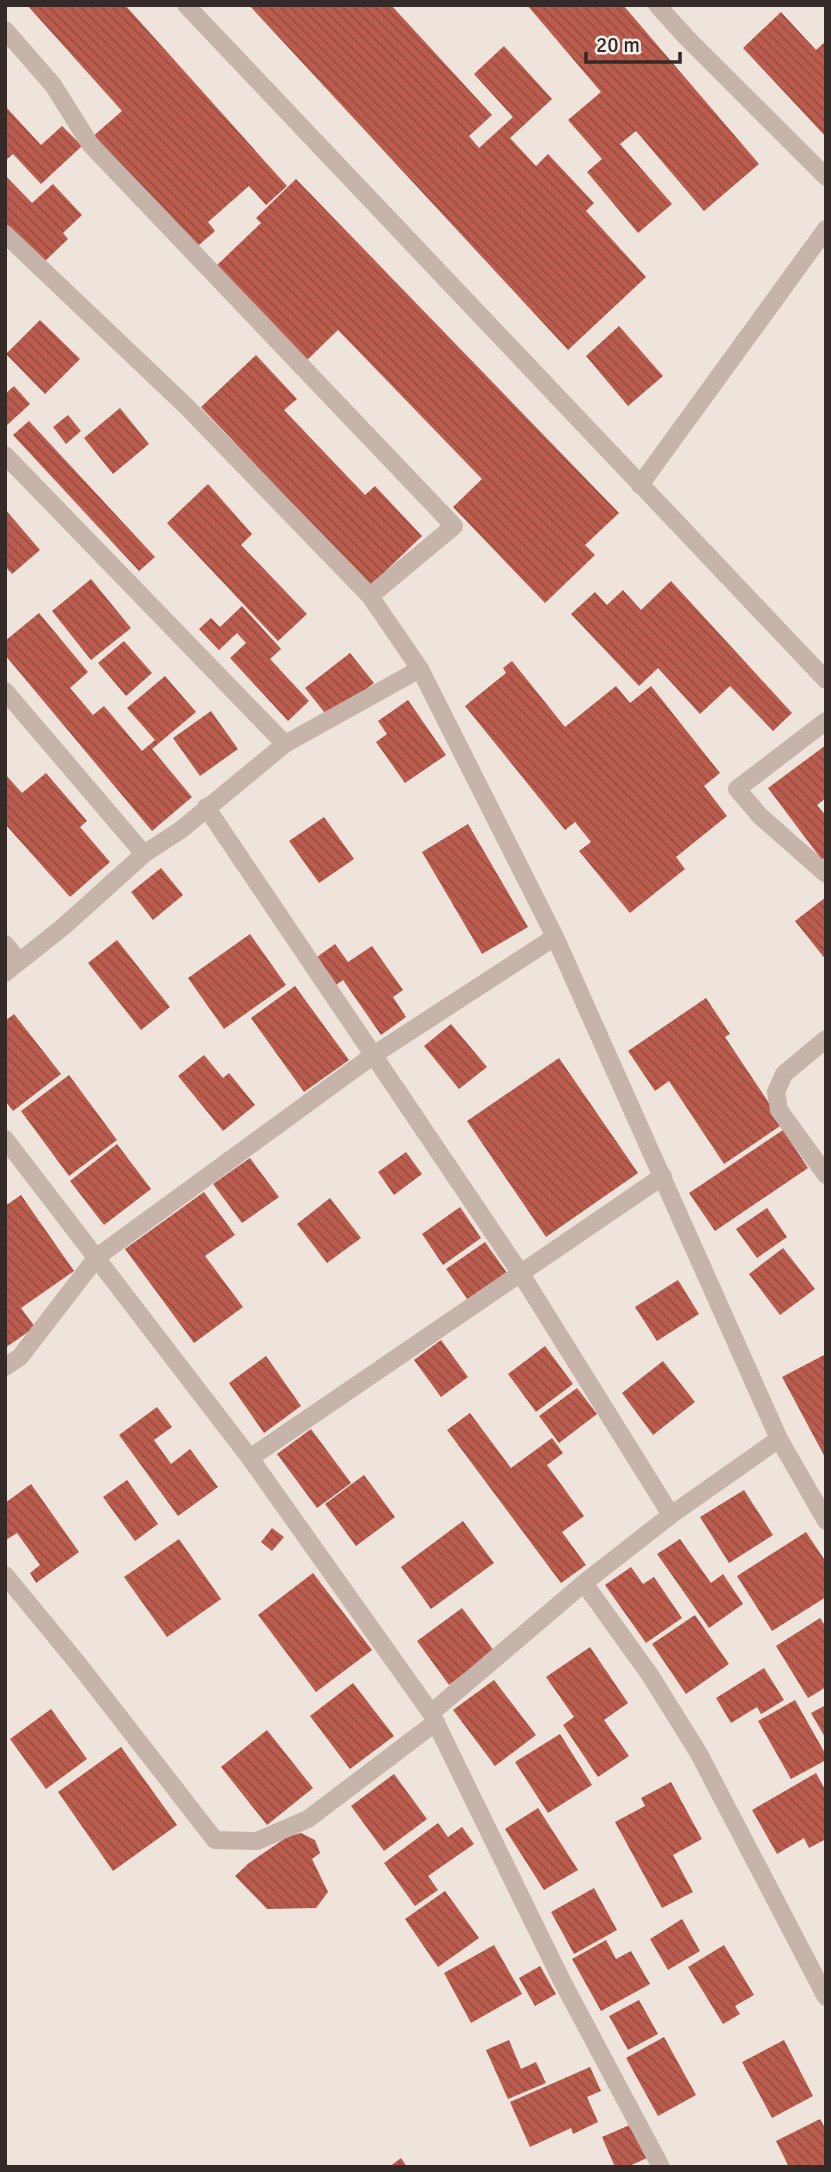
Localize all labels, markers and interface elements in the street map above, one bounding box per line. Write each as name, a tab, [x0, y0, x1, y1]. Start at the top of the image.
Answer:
scale bar	[586, 21, 680, 65]
text: 20 m	[596, 32, 640, 58]

